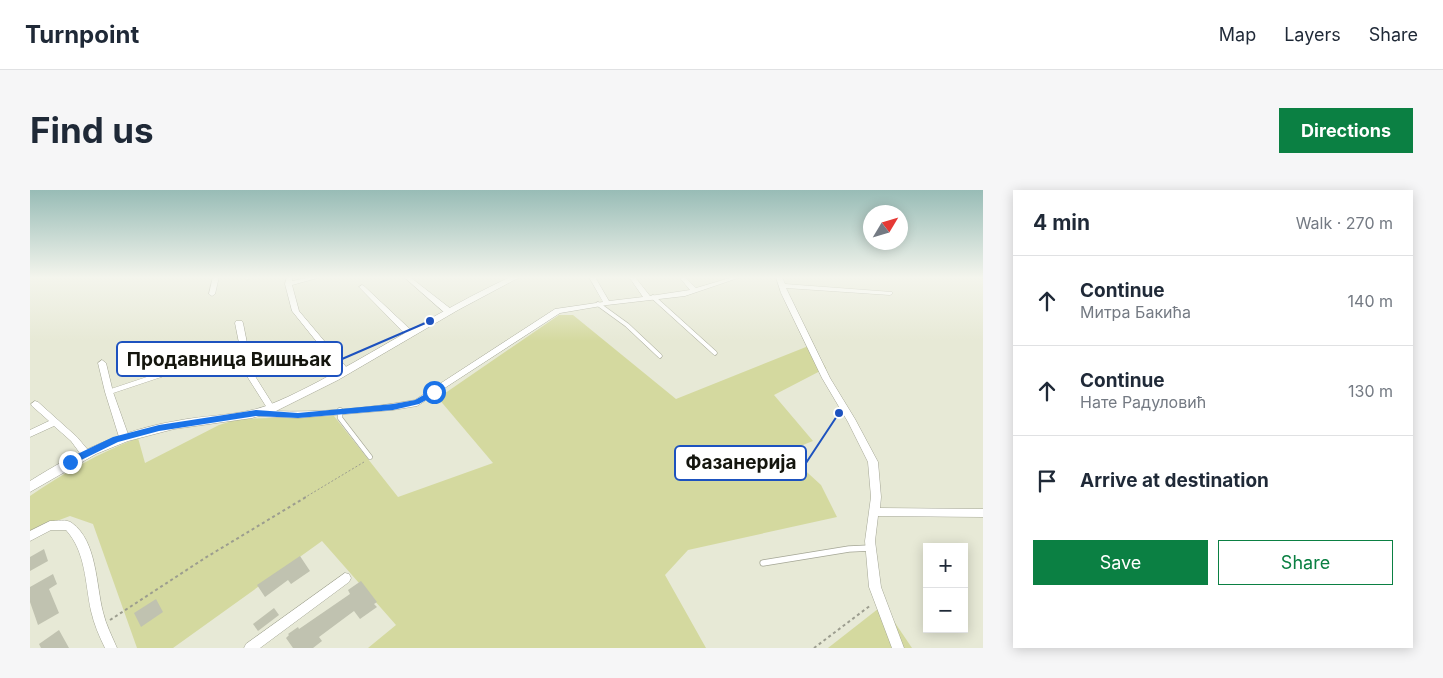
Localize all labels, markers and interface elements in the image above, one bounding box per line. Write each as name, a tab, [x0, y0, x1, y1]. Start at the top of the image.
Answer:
text: Turnpoint	[25, 20, 139, 49]
text: Map	[1219, 24, 1256, 45]
text: Layers	[1284, 24, 1341, 45]
text: Share	[1369, 24, 1418, 45]
button: Directions	[1279, 108, 1413, 153]
text: Find us	[30, 109, 154, 151]
north arrow	[863, 205, 908, 250]
text: 4 min	[1033, 210, 1090, 235]
text: Walk · 270 m	[1296, 213, 1393, 233]
text: Continue	[1080, 279, 1165, 302]
icon: ahead	[1033, 287, 1061, 315]
text: 140 m	[1348, 291, 1393, 311]
text: Митра Бакића	[1080, 302, 1191, 322]
callout: Продавница Вишњак	[117, 342, 342, 376]
text: Продавница Вишњак	[127, 348, 331, 371]
text: Continue	[1080, 369, 1165, 392]
icon: ahead	[1033, 377, 1061, 405]
route start	[423, 381, 446, 404]
text: 130 m	[1348, 381, 1393, 401]
text: Нате Радуловић	[1080, 392, 1206, 412]
callout: Фазанерија	[675, 446, 806, 480]
route end	[59, 451, 82, 474]
text: Фазанерија	[686, 451, 796, 474]
icon: arrive	[1033, 467, 1061, 495]
text: Arrive at destination	[1080, 469, 1269, 492]
button: Save	[1033, 540, 1208, 585]
button: Share	[1218, 540, 1393, 585]
map controls	[923, 543, 968, 633]
button: +	[923, 543, 968, 588]
button: −	[923, 588, 968, 633]

